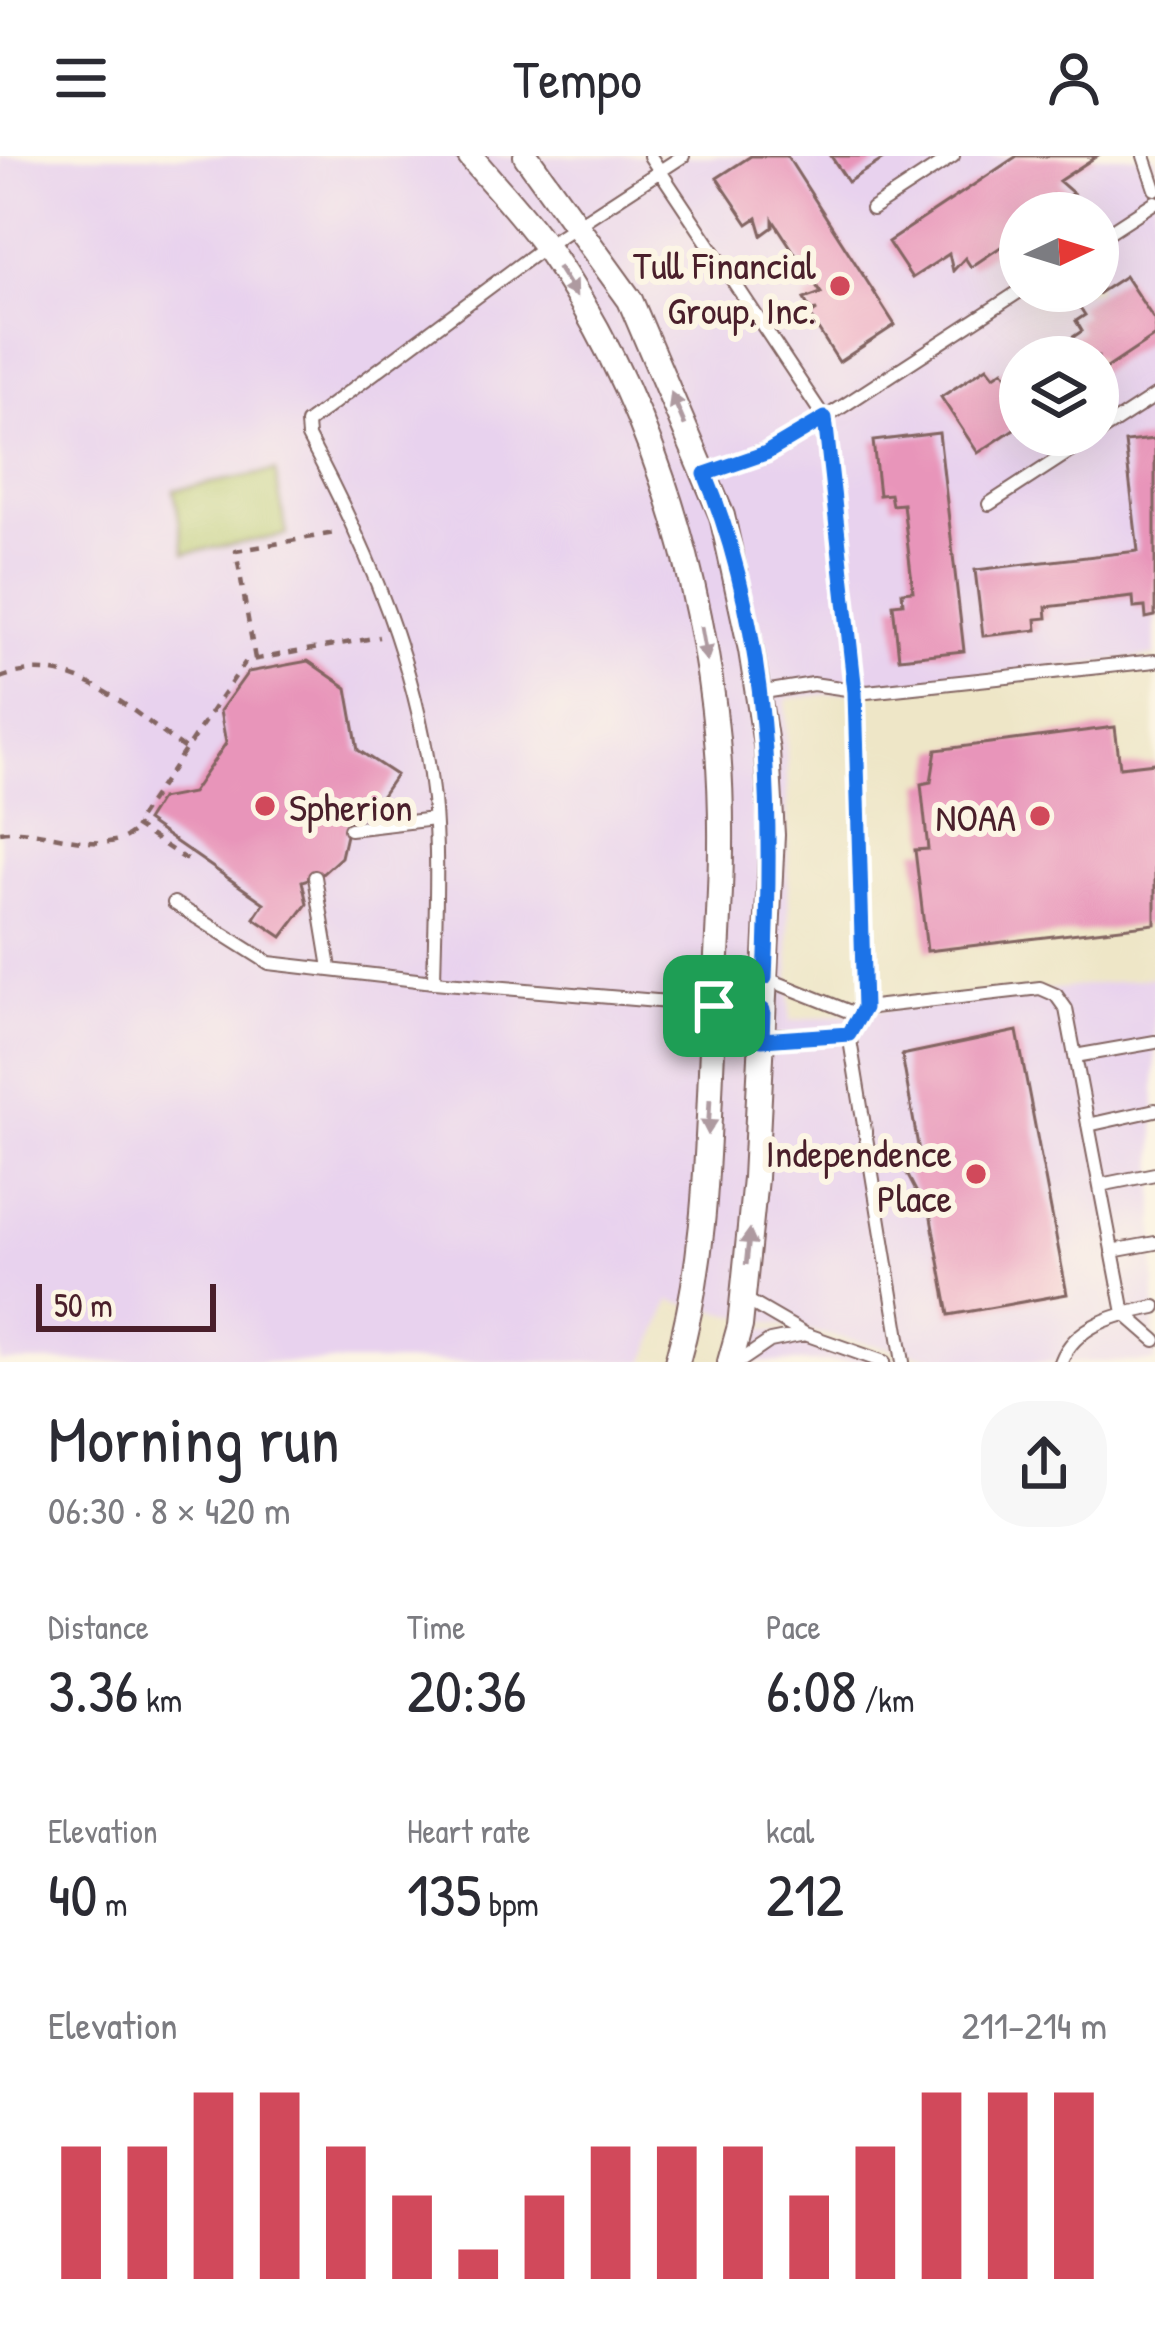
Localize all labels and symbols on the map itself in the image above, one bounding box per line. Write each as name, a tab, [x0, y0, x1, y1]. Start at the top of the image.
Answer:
north arrow	[999, 192, 1119, 312]
place label: Tull Financial Group, Inc.	[633, 238, 817, 336]
one-way arrow	[556, 265, 577, 299]
marker: Tull Financial Group, Inc.	[827, 273, 853, 299]
one-way arrow	[668, 391, 687, 427]
one-way arrow	[695, 626, 713, 664]
place label: Spherion	[289, 780, 413, 833]
place label: NOAA	[936, 790, 1016, 843]
marker: Spherion	[252, 793, 278, 819]
marker: NOAA	[1027, 803, 1053, 829]
pin	[663, 955, 765, 1057]
one-way arrow	[699, 1099, 718, 1137]
place label: Independence Place	[766, 1126, 952, 1224]
marker: Independence Place	[963, 1161, 989, 1187]
one-way arrow	[739, 1228, 758, 1265]
scale bar	[36, 1278, 216, 1331]

